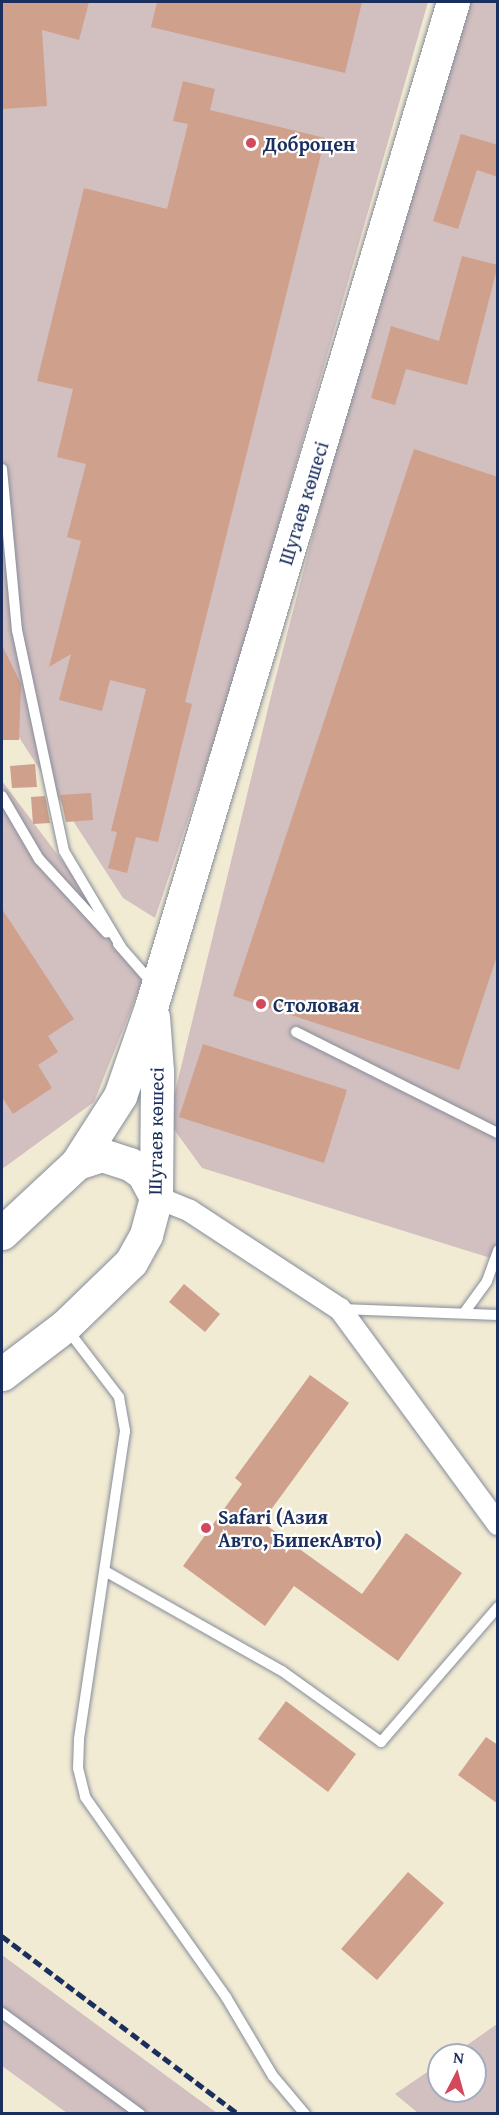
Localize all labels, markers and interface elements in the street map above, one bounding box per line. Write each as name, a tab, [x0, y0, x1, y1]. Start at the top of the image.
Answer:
place label: Доброцен	[263, 131, 355, 155]
marker: Доброцен	[244, 136, 258, 150]
street label: Шугаев көшесі	[273, 438, 333, 568]
place label: Столовая	[273, 992, 359, 1016]
marker: Столовая	[254, 997, 268, 1011]
street label: Шугаев көшесі	[142, 1067, 168, 1195]
place label: Safari (Азия Авто, БипекАвто)	[218, 1504, 382, 1551]
marker: Safari (Азия Авто, БипекАвто)	[199, 1521, 213, 1535]
north arrow	[427, 2043, 487, 2103]
text: N	[452, 2045, 465, 2070]

